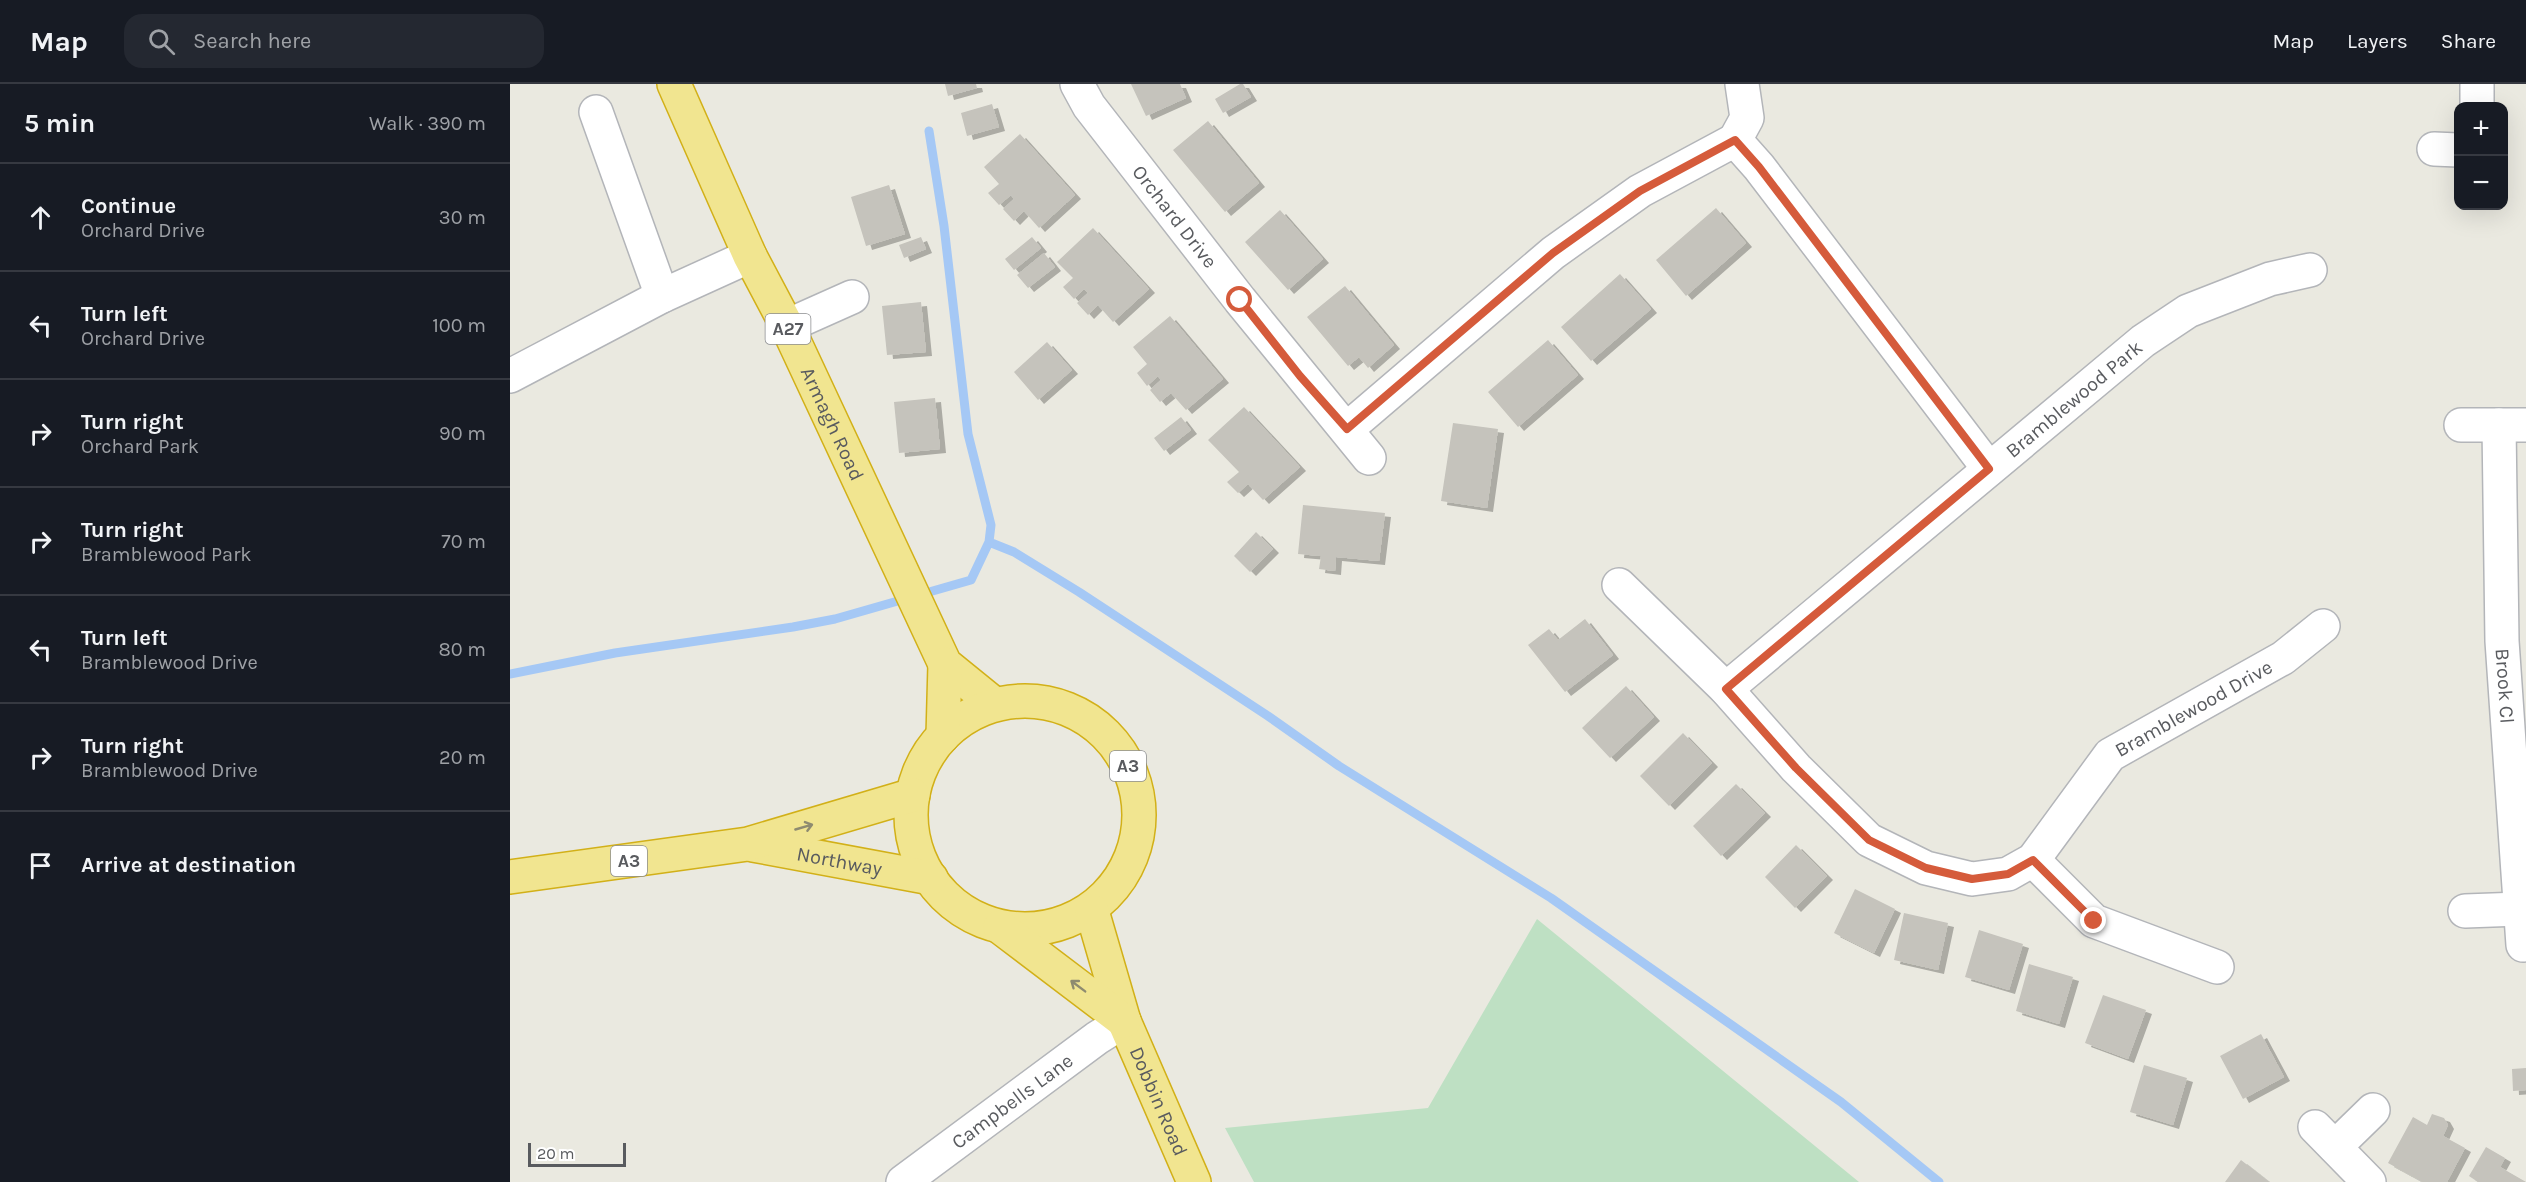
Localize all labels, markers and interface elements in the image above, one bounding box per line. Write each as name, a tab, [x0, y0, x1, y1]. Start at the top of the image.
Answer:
search box	[124, 14, 544, 68]
text: Map	[30, 25, 88, 58]
icon: search	[145, 25, 178, 58]
text: Search here	[193, 28, 311, 54]
text: Map	[2272, 29, 2314, 53]
text: Layers	[2347, 29, 2408, 53]
text: Share	[2441, 29, 2496, 53]
map controls	[2454, 102, 2508, 210]
button: +	[2454, 102, 2508, 156]
text: 5 min	[24, 108, 95, 139]
text: Walk · 390 m	[369, 112, 486, 135]
button: −	[2454, 156, 2508, 210]
street label: Orchard Drive	[1128, 160, 1222, 272]
text: Continue	[81, 193, 176, 219]
icon: ahead	[24, 201, 57, 234]
text: 30 m	[439, 206, 486, 229]
text: Orchard Drive	[81, 219, 205, 242]
route start	[1226, 286, 1252, 312]
text: Turn left	[81, 301, 168, 327]
icon: left	[24, 309, 57, 342]
text: 100 m	[432, 314, 486, 337]
road number: A27	[766, 314, 810, 344]
text: Orchard Drive	[81, 327, 205, 350]
street label: Bramblewood Park	[2001, 335, 2147, 462]
street label: Armagh Road	[796, 363, 869, 484]
text: Turn right	[81, 409, 184, 435]
icon: right	[24, 417, 57, 450]
text: 90 m	[439, 422, 486, 445]
text: Orchard Park	[81, 435, 199, 458]
text: Turn right	[81, 517, 184, 543]
icon: right	[24, 525, 57, 558]
text: 70 m	[441, 530, 486, 553]
text: Bramblewood Park	[81, 543, 252, 566]
text: Turn left	[81, 625, 168, 651]
icon: left	[24, 633, 57, 666]
text: 80 m	[438, 638, 486, 661]
street label: Brook Cl	[2491, 647, 2519, 724]
text: Bramblewood Drive	[81, 651, 258, 674]
street label: Bramblewood Drive	[2111, 655, 2276, 761]
text: Turn right	[81, 733, 184, 759]
icon: right	[24, 741, 57, 774]
text: 20 m	[439, 746, 486, 769]
road number: A3	[1110, 751, 1146, 781]
text: Bramblewood Drive	[81, 759, 258, 782]
one-way arrow	[794, 821, 813, 832]
street label: Northway	[795, 842, 884, 880]
road number: A3	[611, 846, 647, 876]
icon: arrive	[24, 849, 57, 882]
text: Arrive at destination	[81, 852, 296, 878]
route end	[2080, 907, 2106, 933]
one-way arrow	[1070, 980, 1086, 992]
street label: Dobbin Road	[1125, 1043, 1193, 1159]
street label: Campbells Lane	[947, 1048, 1077, 1153]
scale bar	[528, 1140, 626, 1168]
text: 20 m	[537, 1144, 575, 1163]

